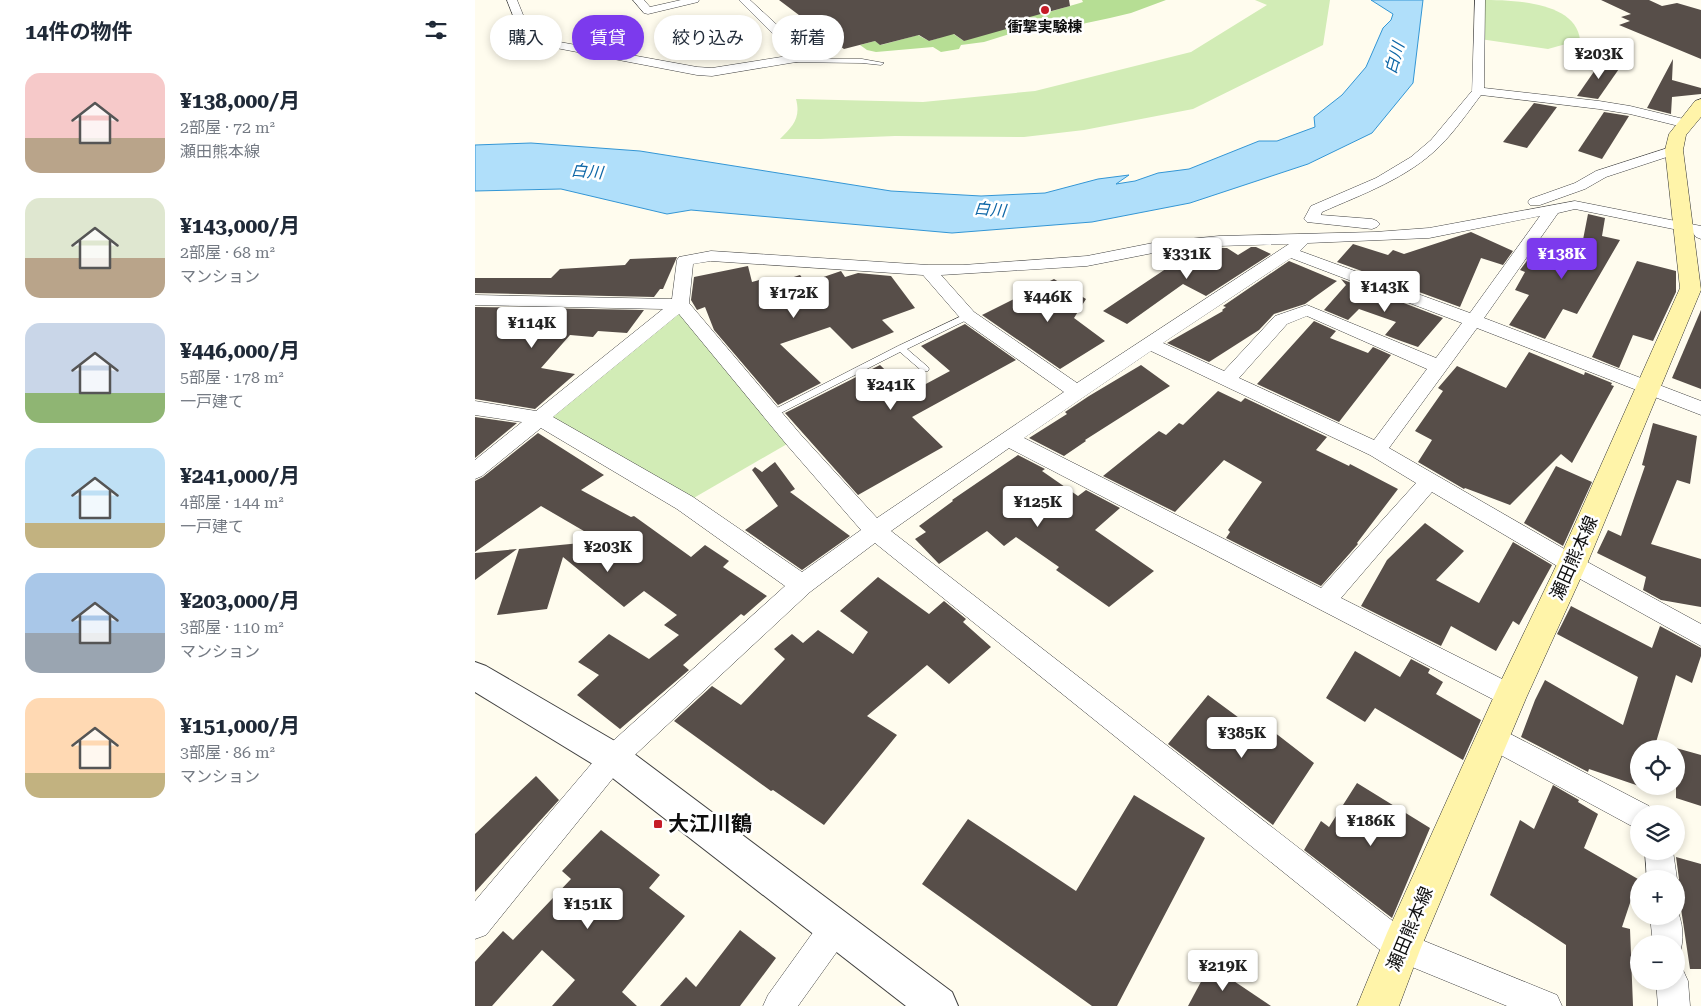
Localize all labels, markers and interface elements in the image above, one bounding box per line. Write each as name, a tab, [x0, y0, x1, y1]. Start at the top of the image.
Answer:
marker: 衝撃実験棟	[1039, 4, 1051, 16]
chip: 購入	[490, 15, 562, 60]
chip: 賃貸	[572, 15, 644, 60]
chip: 絞り込み	[654, 15, 762, 60]
chip: 新着	[772, 15, 844, 60]
icon: filters	[422, 16, 450, 44]
place label: 衝撃実験棟	[1007, 18, 1083, 36]
text: 14件の物件	[25, 20, 133, 44]
water label: 白川	[1381, 38, 1409, 76]
pin: ¥203K	[1564, 38, 1634, 80]
text: ¥203K	[1575, 44, 1623, 63]
text: ¥138,000/月	[180, 89, 300, 113]
icon: home	[65, 93, 125, 153]
text: 2部屋 · 72 m²	[180, 118, 275, 137]
text: 瀬田熊本線	[180, 142, 260, 161]
water label: 白川	[570, 161, 606, 183]
water label: 白川	[973, 199, 1009, 221]
text: ¥143,000/月	[180, 214, 300, 238]
icon: home	[65, 218, 125, 278]
pin: ¥331K	[1152, 238, 1222, 280]
pin: ¥138K	[1527, 238, 1597, 280]
text: 2部屋 · 68 m²	[180, 243, 275, 262]
text: ¥331K	[1163, 244, 1211, 263]
text: ¥138K	[1538, 244, 1586, 263]
text: マンション	[180, 267, 260, 286]
pin: ¥143K	[1350, 270, 1420, 313]
pin: ¥172K	[759, 276, 829, 319]
text: ¥143K	[1361, 277, 1409, 296]
pin: ¥446K	[1013, 280, 1083, 323]
text: ¥172K	[770, 283, 818, 302]
text: ¥446K	[1024, 287, 1072, 306]
pin: ¥114K	[497, 306, 567, 349]
text: ¥114K	[508, 313, 556, 332]
text: ¥446,000/月	[180, 339, 300, 363]
icon: home	[65, 343, 125, 403]
text: 5部屋 · 178 m²	[180, 368, 284, 387]
pin: ¥241K	[856, 368, 926, 411]
text: ¥241K	[867, 375, 915, 394]
text: 一戸建て	[180, 392, 244, 411]
text: ¥241,000/月	[180, 464, 300, 488]
icon: home	[65, 468, 125, 528]
pin: ¥125K	[1003, 486, 1073, 528]
text: ¥125K	[1014, 492, 1062, 511]
text: 4部屋 · 144 m²	[180, 493, 284, 512]
street label: 瀬田熊本線	[1546, 512, 1601, 603]
text: 一戸建て	[180, 517, 244, 536]
pin: ¥203K	[573, 530, 643, 573]
text: ¥203K	[584, 537, 632, 556]
text: ¥203,000/月	[180, 589, 300, 613]
icon: home	[65, 593, 125, 653]
text: 3部屋 · 110 m²	[180, 618, 284, 637]
text: マンション	[180, 642, 260, 661]
text: ¥151,000/月	[180, 714, 300, 738]
pin: ¥385K	[1207, 716, 1277, 759]
icon: home	[65, 718, 125, 778]
text: ¥385K	[1218, 723, 1266, 742]
map controls	[1630, 740, 1685, 990]
button: locate	[1630, 740, 1685, 795]
text: 3部屋 · 86 m²	[180, 743, 275, 762]
text: マンション	[180, 767, 260, 786]
pin: ¥186K	[1336, 804, 1406, 847]
button: layers	[1630, 805, 1685, 860]
text: ¥186K	[1347, 811, 1395, 830]
place label: 大江川鶴	[668, 812, 752, 836]
marker: 大江川鶴	[652, 818, 664, 830]
button: +	[1630, 870, 1685, 925]
street label: 瀬田熊本線	[1382, 883, 1437, 974]
pin: ¥151K	[553, 888, 623, 930]
text: ¥151K	[564, 894, 612, 913]
button: −	[1630, 935, 1685, 990]
pin: ¥219K	[1188, 950, 1258, 992]
text: ¥219K	[1199, 956, 1247, 975]

